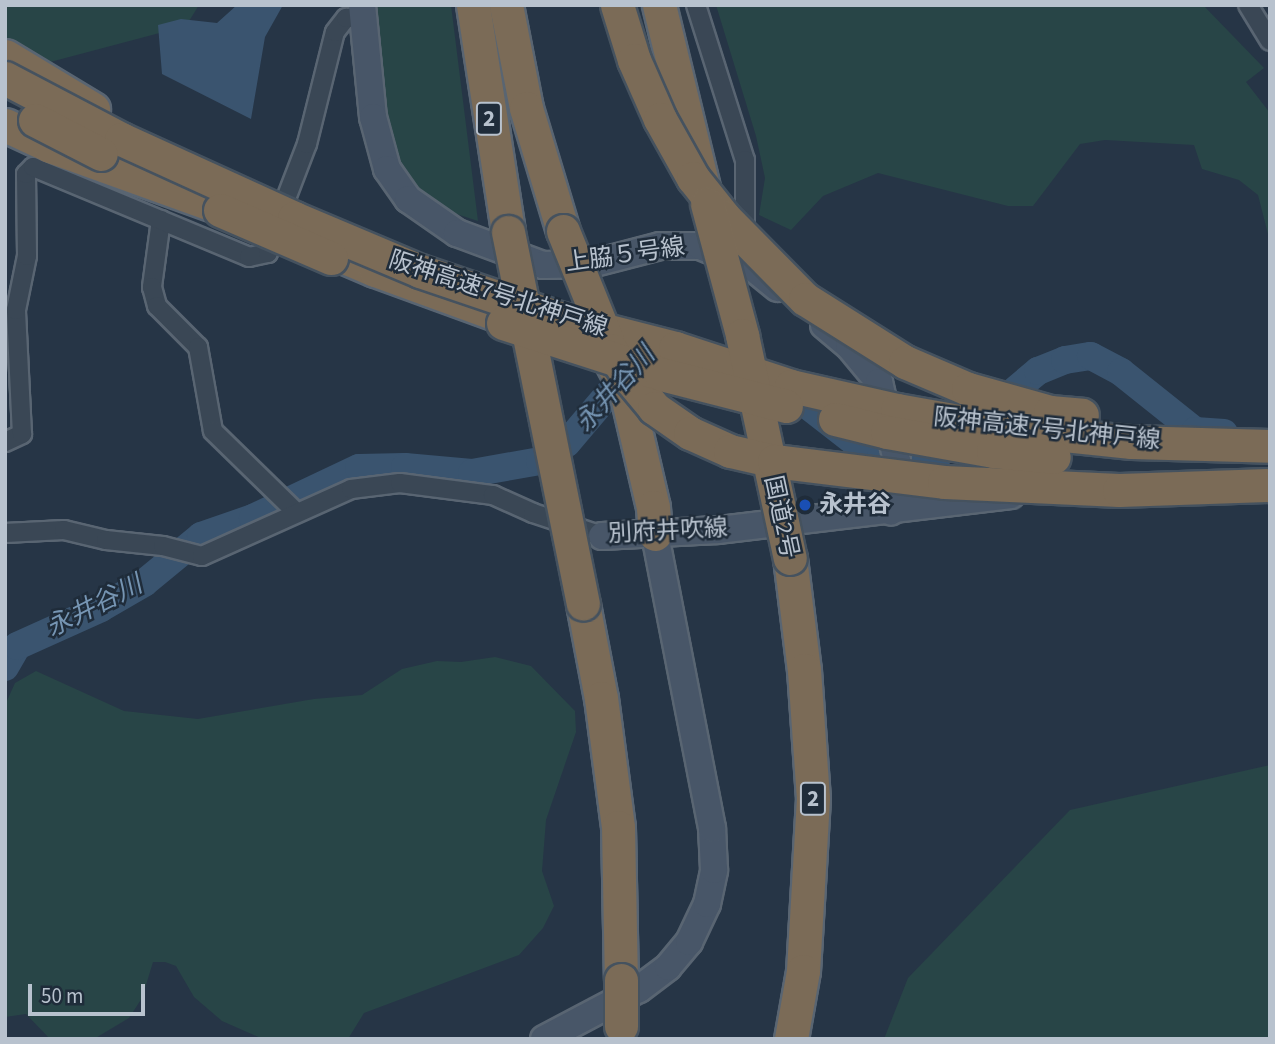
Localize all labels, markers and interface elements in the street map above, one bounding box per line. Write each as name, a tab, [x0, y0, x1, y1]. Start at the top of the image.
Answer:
road number: 2	[475, 100, 503, 138]
street label: 上脇５号線	[564, 232, 686, 278]
street label: 阪神高速7号北神戸線	[385, 245, 611, 343]
water label: 永井谷川	[569, 340, 661, 438]
street label: 阪神高速7号北神戸線	[932, 403, 1162, 455]
street label: 国道2号	[758, 473, 804, 561]
place label: 永井谷	[819, 491, 891, 519]
marker: 永井谷	[797, 497, 813, 513]
street label: 別府井吹線	[607, 513, 729, 549]
water label: 永井谷川	[41, 568, 147, 644]
road number: 2	[799, 779, 827, 818]
scale bar	[32, 970, 149, 1014]
text: 50 m	[41, 981, 83, 1011]

